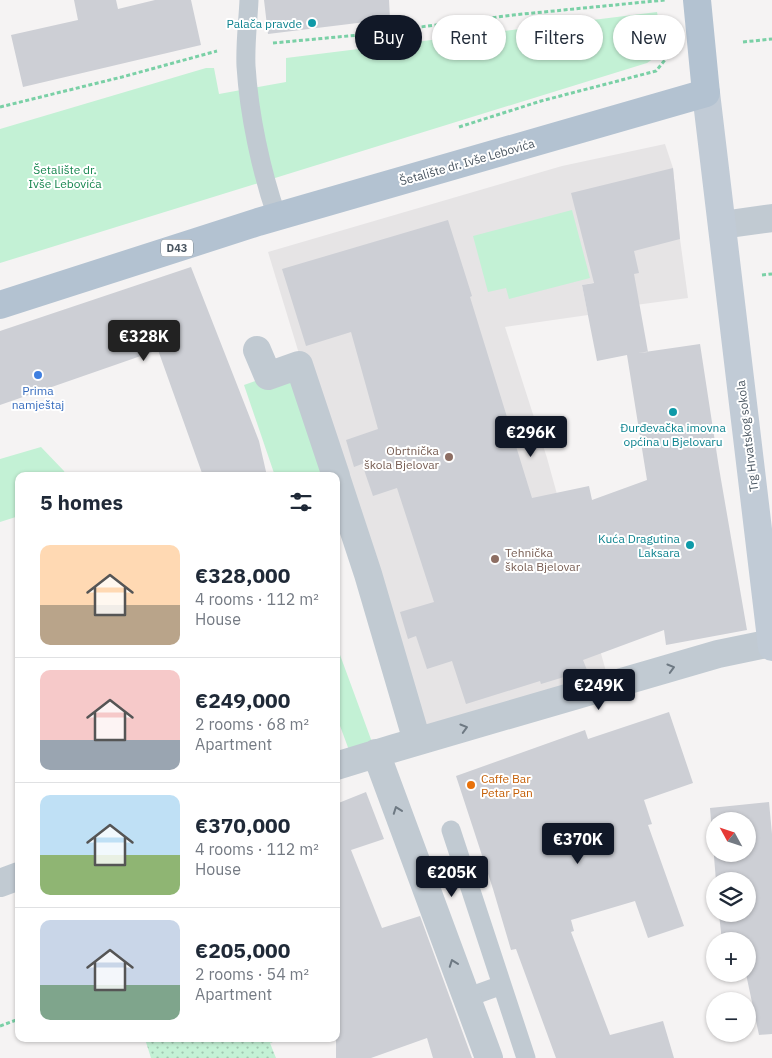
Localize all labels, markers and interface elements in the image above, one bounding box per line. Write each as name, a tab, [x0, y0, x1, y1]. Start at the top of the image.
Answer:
chip: Buy	[355, 15, 422, 60]
chip: Rent	[432, 15, 506, 60]
chip: Filters	[516, 15, 603, 60]
chip: New	[613, 15, 685, 60]
place label: Palača pravde	[227, 16, 302, 31]
marker: Palača pravde	[306, 17, 318, 29]
street label: Šetalište dr. Ivše Lebovića	[398, 135, 537, 188]
park label: Šetalište dr. Ivše Lebovića	[28, 162, 102, 191]
road number: D43	[161, 240, 193, 256]
pin: €328K	[109, 320, 179, 362]
text: €328K	[119, 326, 169, 346]
marker: Prima namještaj	[32, 369, 44, 381]
street label: Trg Hrvatskog sokola	[733, 379, 761, 492]
place label: Prima namještaj	[12, 383, 64, 412]
marker: Đurđevačka imovna općina u Bjelovaru	[667, 406, 679, 418]
pin: €296K	[496, 416, 566, 458]
place label: Đurđevačka imovna općina u Bjelovaru	[620, 420, 726, 449]
text: €296K	[506, 422, 556, 442]
place label: Obrtnička škola Bjelovar	[364, 443, 440, 472]
marker: Obrtnička škola Bjelovar	[443, 451, 455, 463]
text: 5 homes	[40, 488, 123, 516]
icon: filters	[287, 488, 315, 516]
place label: Kuća Dragutina Laksara	[598, 531, 681, 560]
marker: Kuća Dragutina Laksara	[684, 539, 696, 551]
place label: Tehnička škola Bjelovar	[505, 545, 581, 574]
marker: Tehnička škola Bjelovar	[489, 553, 501, 565]
text: €328,000	[195, 561, 290, 589]
icon: home	[80, 565, 140, 625]
text: 4 rooms · 112 m²	[195, 589, 319, 609]
text: House	[195, 609, 241, 629]
one-way arrow	[666, 663, 675, 674]
pin: €249K	[564, 668, 634, 711]
text: €249K	[574, 675, 624, 695]
text: €249,000	[195, 686, 290, 714]
icon: home	[80, 690, 140, 750]
text: 2 rooms · 68 m²	[195, 714, 309, 734]
one-way arrow	[459, 723, 468, 733]
text: Apartment	[195, 734, 272, 754]
place label: Caffe Bar Petar Pan	[481, 771, 533, 800]
marker: Caffe Bar Petar Pan	[465, 779, 477, 791]
one-way arrow	[393, 807, 403, 815]
text: €370,000	[195, 811, 290, 839]
north arrow	[706, 812, 756, 862]
map controls	[706, 812, 756, 1042]
icon: home	[80, 815, 140, 875]
pin: €370K	[543, 822, 613, 865]
text: €370K	[553, 829, 603, 849]
text: 4 rooms · 112 m²	[195, 839, 319, 859]
pin: €205K	[417, 856, 487, 898]
text: House	[195, 859, 241, 879]
text: €205K	[427, 862, 477, 882]
button: layers	[706, 872, 756, 922]
button: +	[706, 932, 756, 982]
text: €205,000	[195, 936, 290, 964]
icon: home	[80, 940, 140, 1000]
one-way arrow	[449, 959, 460, 968]
text: 2 rooms · 54 m²	[195, 964, 309, 984]
text: Apartment	[195, 984, 272, 1004]
button: −	[706, 992, 756, 1042]

